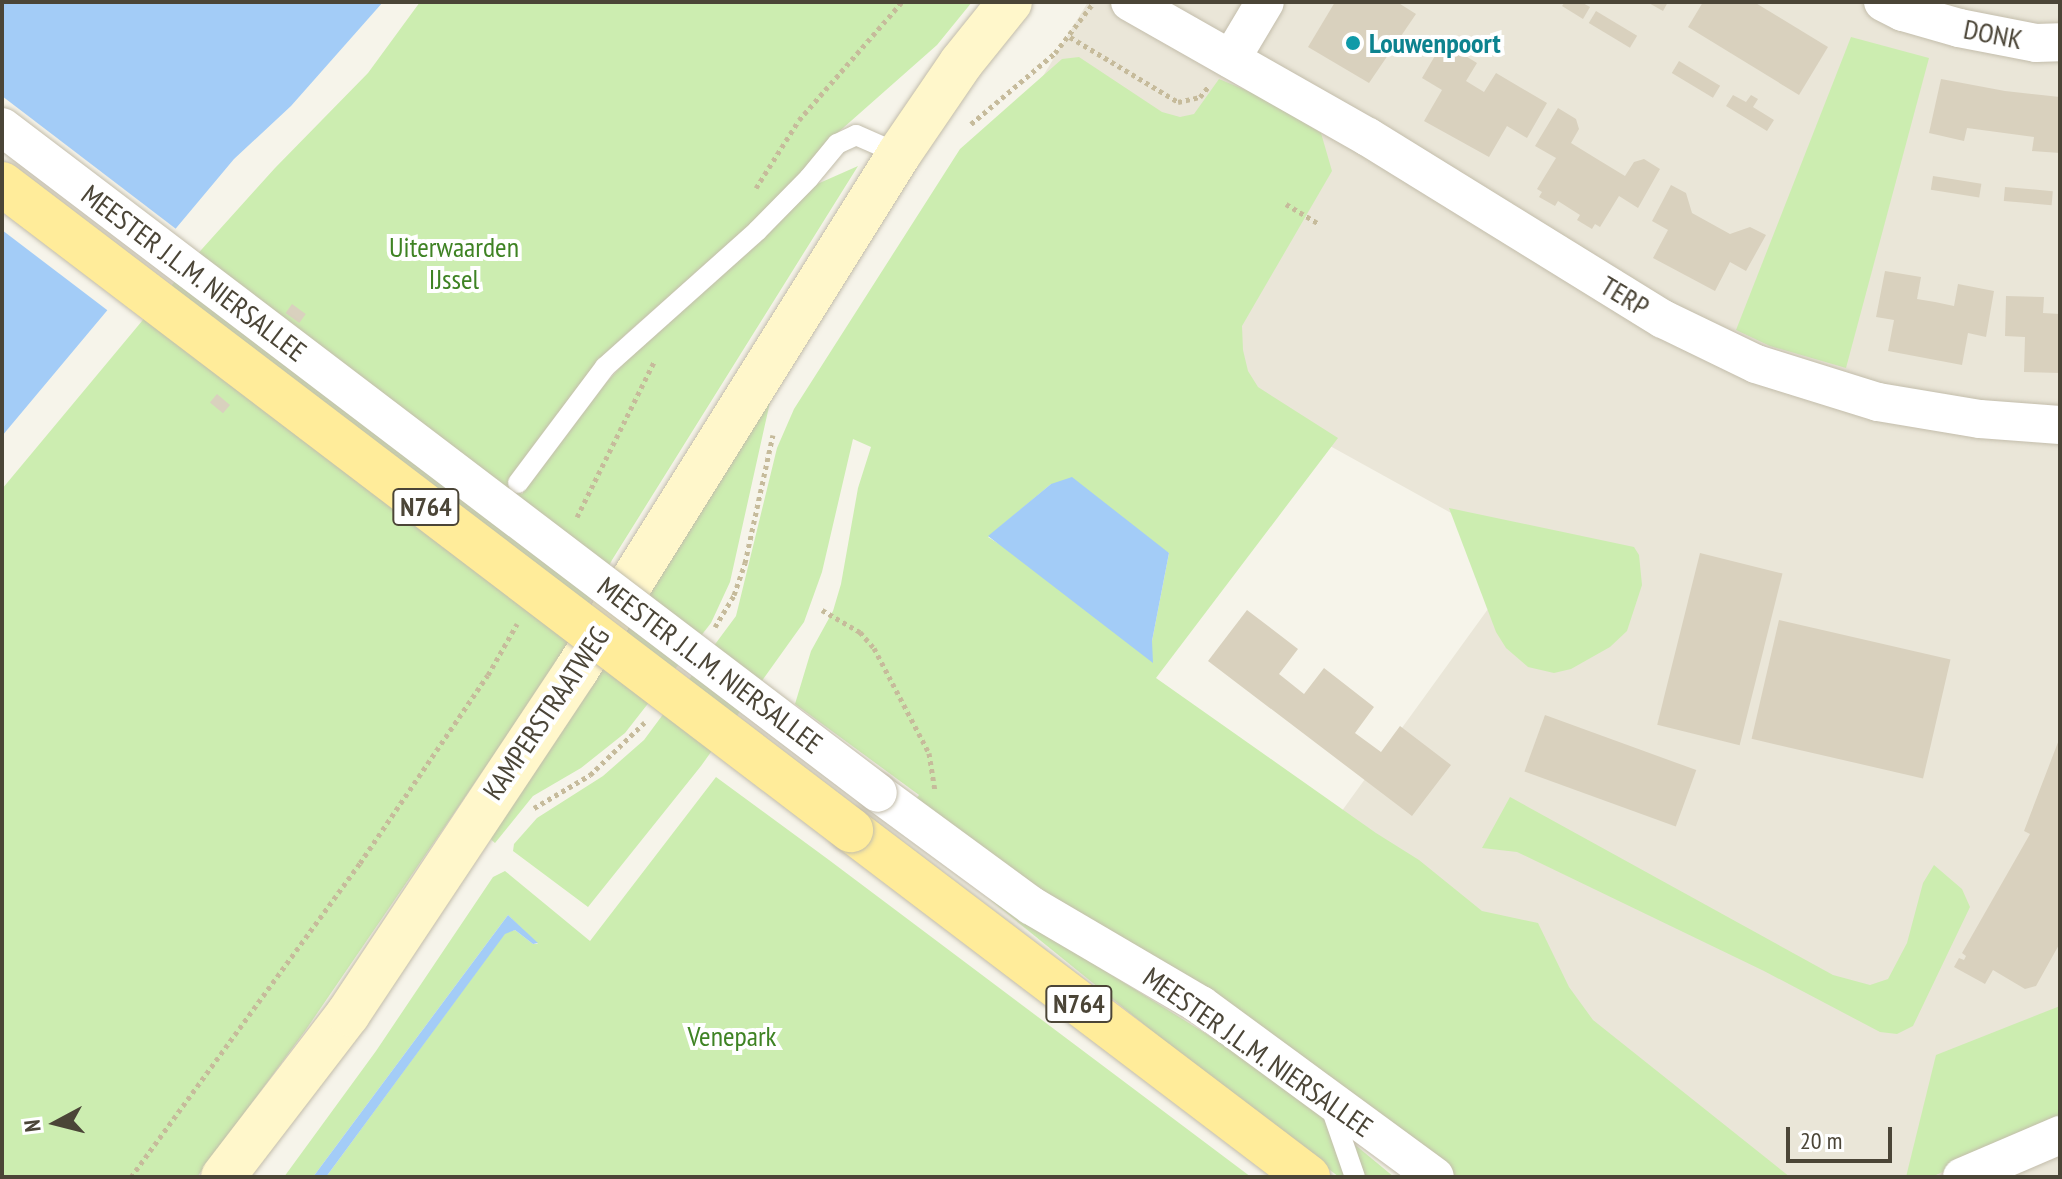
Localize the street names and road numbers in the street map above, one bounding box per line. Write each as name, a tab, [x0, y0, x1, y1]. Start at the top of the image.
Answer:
street label: DONK	[1961, 12, 2025, 56]
street label: MEESTER J.L.M. NIERSALLEE	[74, 177, 314, 369]
street label: TERP	[1595, 269, 1655, 323]
road number: N764	[392, 485, 460, 529]
street label: MEESTER J.L.M. NIERSALLEE	[590, 569, 830, 761]
street label: KAMPERSTRAATWEG	[476, 620, 616, 806]
street label: MEESTER J.L.M. NIERSALLEE	[1136, 960, 1380, 1144]
road number: N764	[1045, 982, 1113, 1026]

